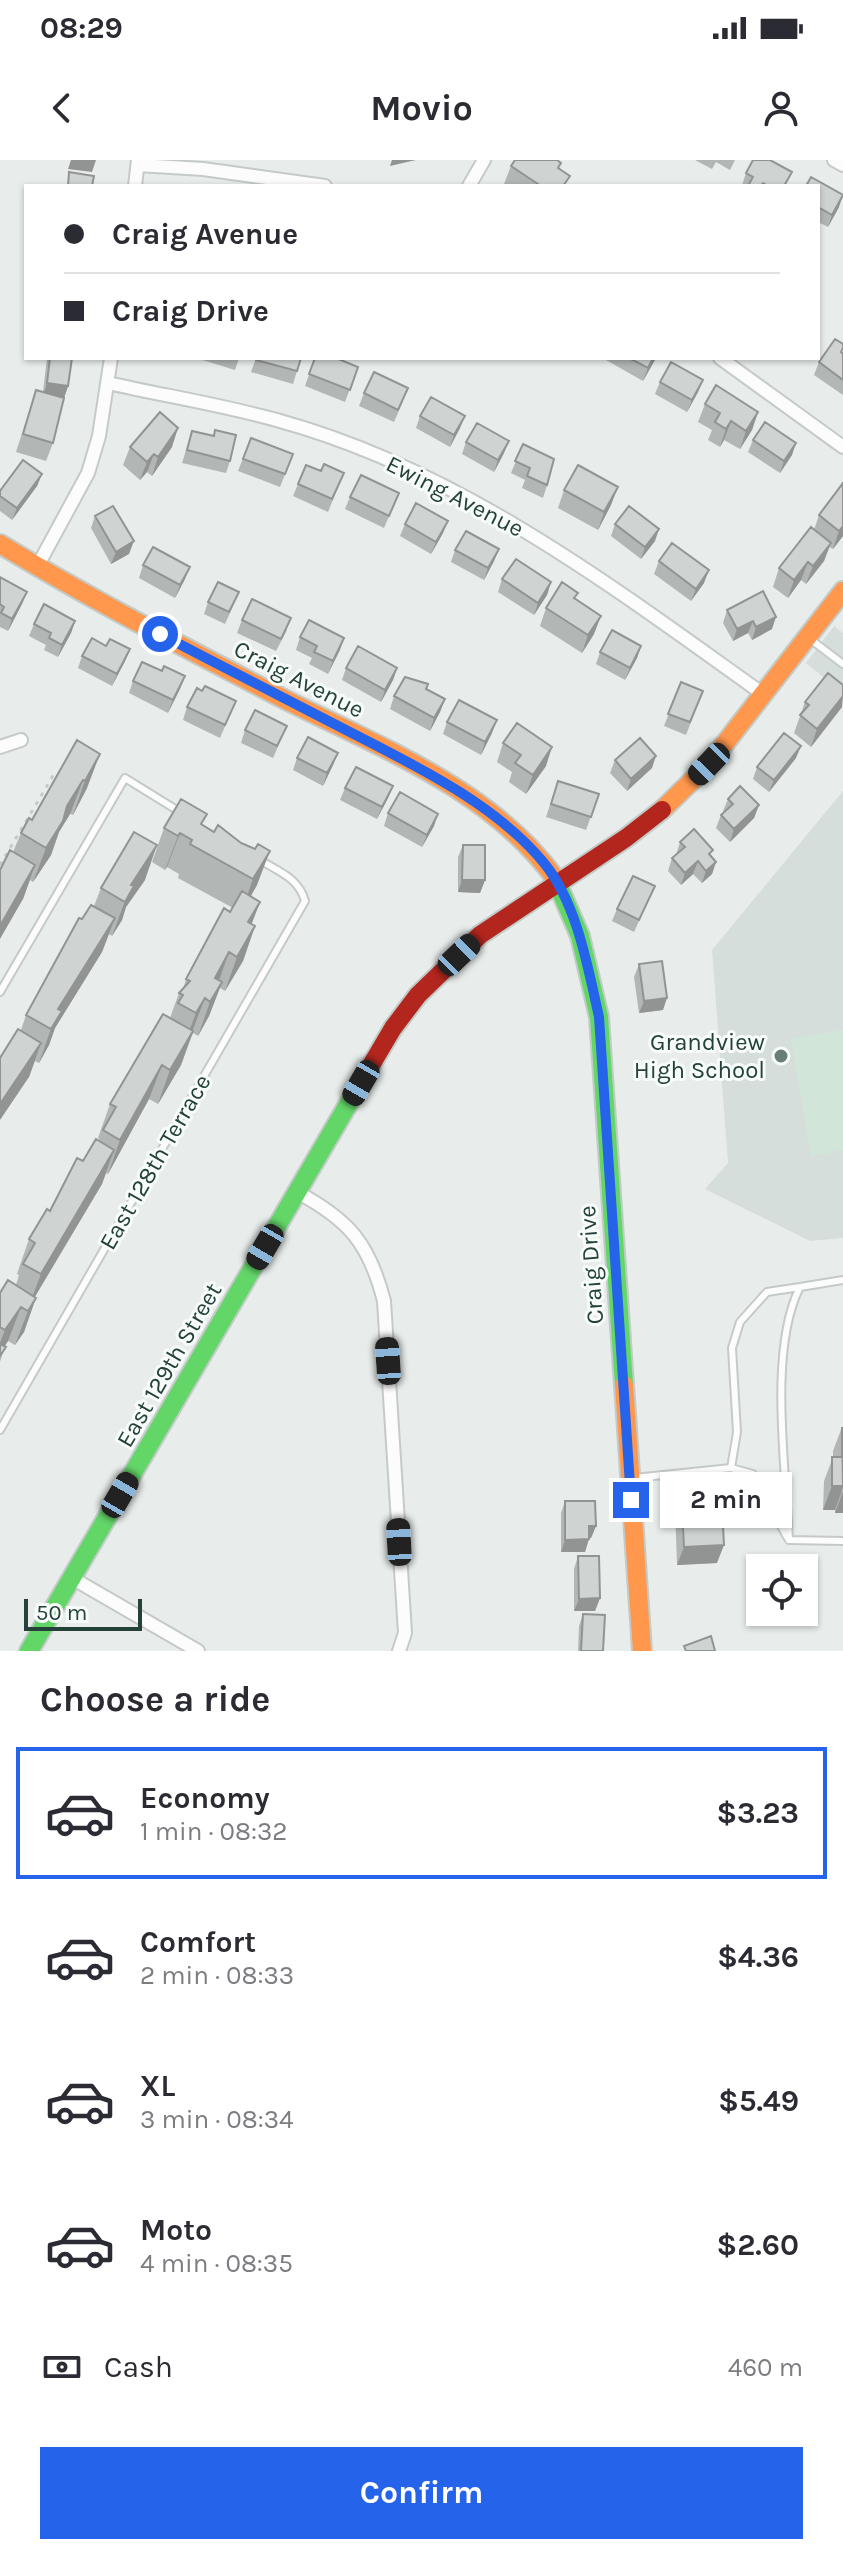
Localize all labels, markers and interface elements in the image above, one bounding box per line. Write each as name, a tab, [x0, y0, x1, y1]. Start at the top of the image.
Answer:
text: 08:29	[40, 10, 123, 46]
icon: back	[40, 86, 84, 130]
icon: person	[759, 86, 803, 130]
text: Movio	[370, 87, 473, 129]
text: Craig Avenue	[112, 216, 298, 252]
text: Craig Drive	[112, 293, 269, 329]
street label: Ewing Avenue	[381, 449, 529, 543]
route start	[142, 616, 178, 652]
street label: Craig Avenue	[229, 634, 369, 724]
car	[684, 738, 734, 790]
car	[433, 930, 485, 980]
place label: Grandview High School	[634, 1028, 765, 1084]
marker: Grandview High School	[772, 1047, 790, 1065]
car	[339, 1056, 383, 1110]
street label: East 128th Terrace	[93, 1069, 217, 1255]
street label: Craig Drive	[573, 1205, 609, 1325]
car	[243, 1220, 287, 1274]
street label: East 129th Street	[111, 1278, 227, 1452]
car	[374, 1336, 402, 1386]
car	[98, 1468, 142, 1522]
callout: 2 min	[659, 1472, 791, 1528]
route end	[613, 1482, 649, 1518]
text: 2 min	[690, 1484, 762, 1515]
car	[386, 1517, 412, 1567]
map controls	[746, 1554, 818, 1626]
button: locate	[746, 1554, 818, 1626]
scale bar	[24, 1595, 142, 1631]
text: 50 m	[36, 1600, 87, 1626]
text: Choose a ride	[40, 1678, 270, 1720]
icon: car	[44, 1777, 116, 1849]
text: Economy	[140, 1780, 270, 1816]
text: $3.23	[716, 1795, 799, 1831]
text: 1 min · 08:32	[140, 1816, 287, 1847]
icon: car	[44, 1921, 116, 1993]
text: Comfort	[140, 1924, 256, 1960]
text: $4.36	[717, 1939, 799, 1975]
text: 2 min · 08:33	[140, 1960, 294, 1991]
icon: car	[44, 2065, 116, 2137]
text: XL	[140, 2068, 175, 2104]
text: $5.49	[718, 2083, 799, 2119]
text: 3 min · 08:34	[140, 2104, 294, 2135]
icon: car	[44, 2209, 116, 2281]
text: Moto	[140, 2212, 212, 2248]
text: $2.60	[717, 2227, 799, 2263]
text: 4 min · 08:35	[140, 2248, 293, 2279]
icon: cash	[40, 2345, 84, 2389]
text: Cash	[104, 2349, 173, 2385]
text: 460 m	[728, 2352, 803, 2383]
button: Confirm	[40, 2447, 803, 2539]

